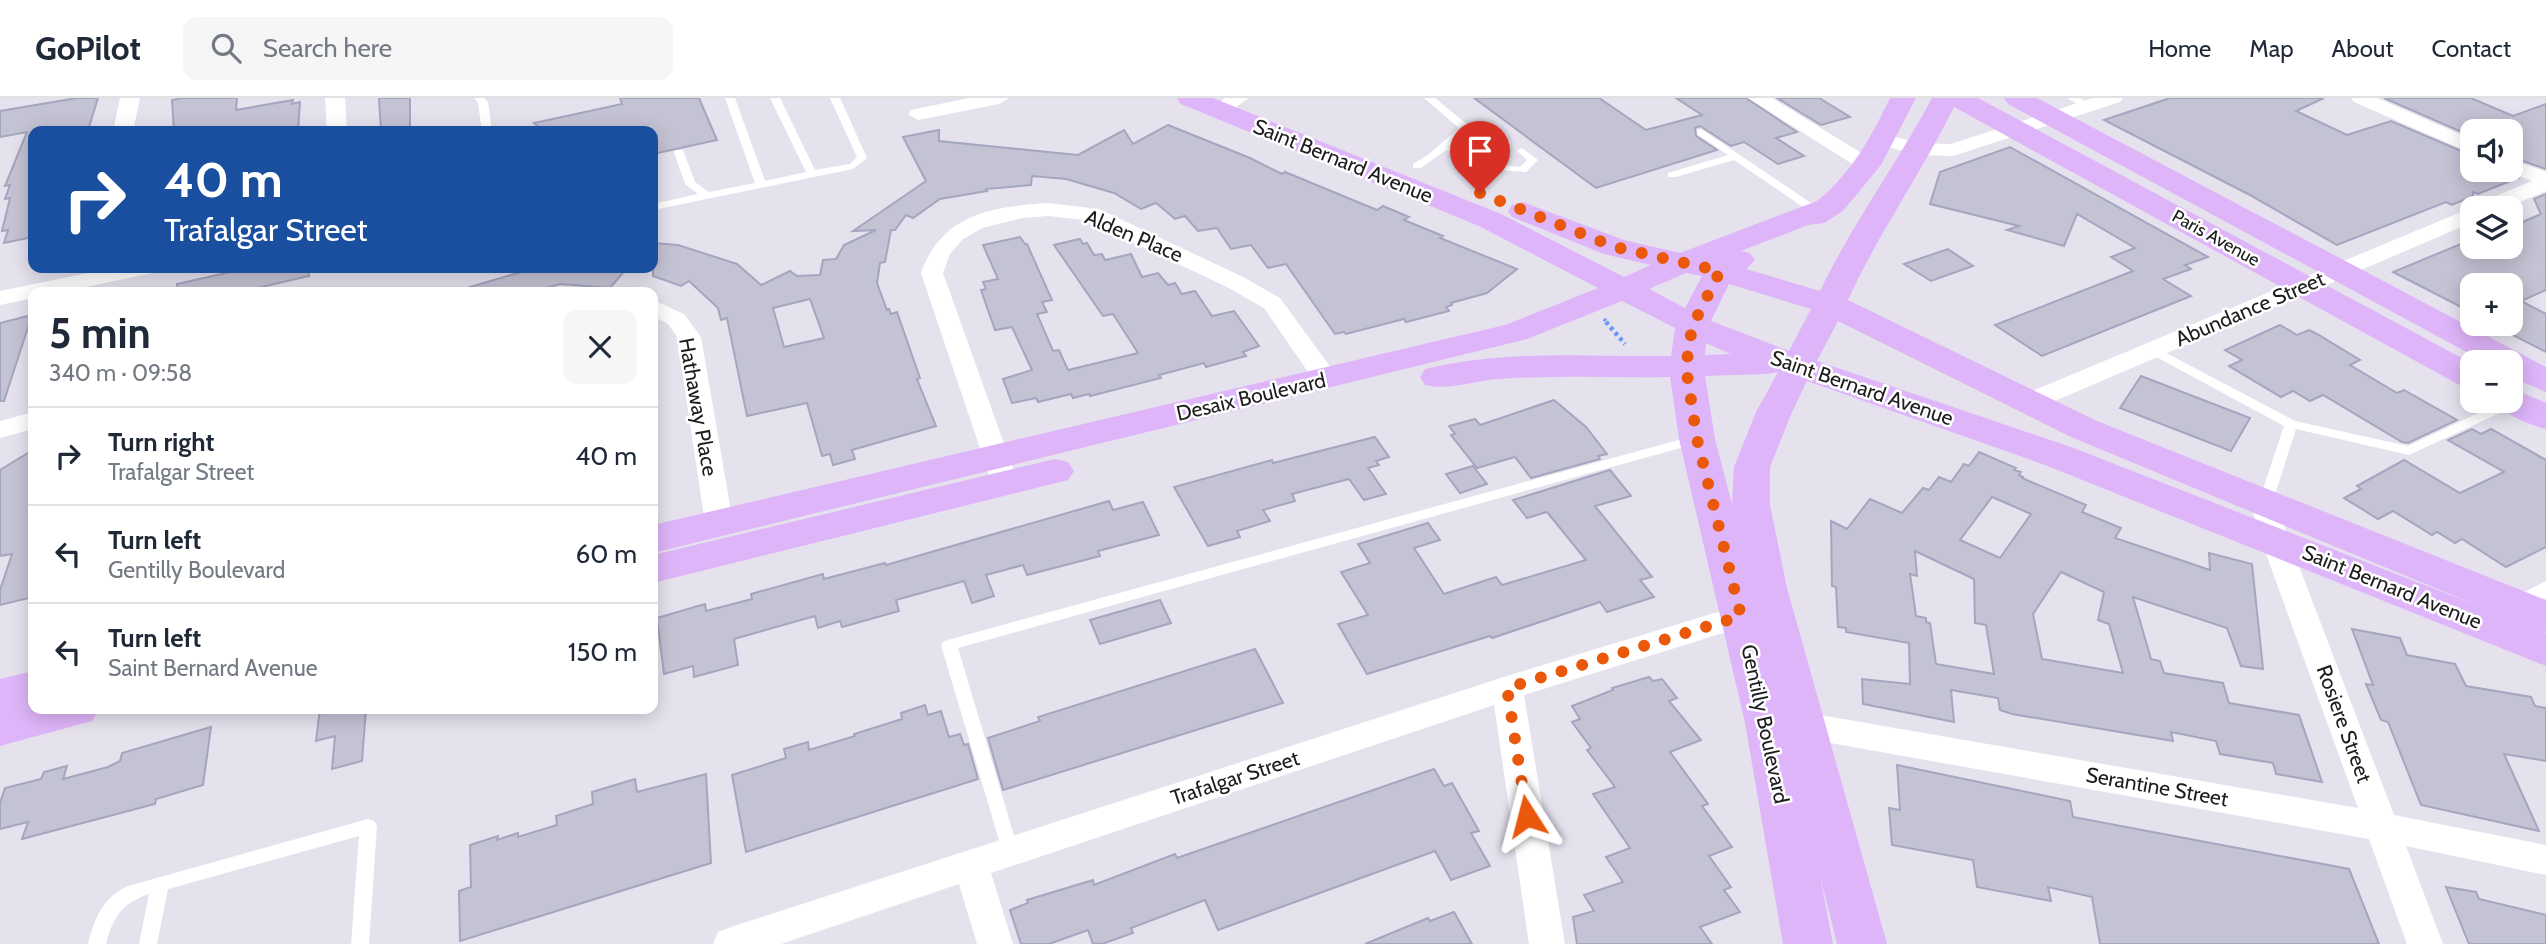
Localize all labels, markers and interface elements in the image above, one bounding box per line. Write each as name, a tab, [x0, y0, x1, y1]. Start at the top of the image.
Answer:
search box	[183, 17, 673, 80]
text: GoPilot	[35, 28, 141, 68]
icon: search	[207, 29, 245, 67]
text: Search here	[263, 32, 392, 64]
text: Home	[2148, 34, 2211, 63]
text: Map	[2249, 34, 2294, 63]
text: About	[2332, 34, 2394, 63]
text: Contact	[2432, 34, 2511, 63]
street label: Saint Bernard Avenue	[1250, 113, 1437, 208]
map controls	[2460, 119, 2523, 413]
button: sound	[2460, 119, 2523, 182]
pin	[1450, 121, 1510, 193]
icon: arrive	[1461, 132, 1499, 170]
text: 40 m	[164, 150, 283, 209]
icon: right	[49, 154, 140, 245]
button: layers	[2460, 196, 2523, 259]
street label: Alden Place	[1082, 204, 1187, 267]
street label: Paris Avenue	[2168, 205, 2264, 271]
text: Trafalgar Street	[164, 210, 368, 249]
street label: Abundance Street	[2171, 266, 2328, 351]
button: +	[2460, 273, 2523, 336]
text: 5 min	[49, 307, 151, 359]
button: close	[563, 310, 637, 384]
street label: Hathaway Place	[674, 336, 723, 478]
street label: Saint Bernard Avenue	[1768, 345, 1957, 431]
button: −	[2460, 350, 2523, 413]
text: 340 m · 09:58	[49, 359, 192, 387]
street label: Desaix Boulevard	[1174, 367, 1328, 426]
text: Turn right	[108, 426, 214, 458]
icon: right	[49, 437, 87, 475]
text: 40 m	[575, 440, 637, 472]
text: Trafalgar Street	[108, 458, 254, 486]
text: Turn left	[108, 524, 201, 556]
icon: left	[49, 535, 87, 573]
text: 60 m	[575, 538, 637, 570]
street label: Saint Bernard Avenue	[2299, 539, 2486, 634]
text: Gentilly Boulevard	[108, 556, 285, 584]
text: Turn left	[108, 622, 201, 654]
icon: left	[49, 633, 87, 671]
text: 150 m	[568, 636, 637, 668]
street label: Gentilly Boulevard	[1736, 642, 1795, 806]
text: Saint Bernard Avenue	[108, 654, 317, 682]
street label: Rosiere Street	[2312, 662, 2377, 786]
street label: Trafalgar Street	[1167, 745, 1302, 810]
street label: Serantine Street	[2084, 762, 2230, 811]
position arrow	[1490, 779, 1564, 853]

